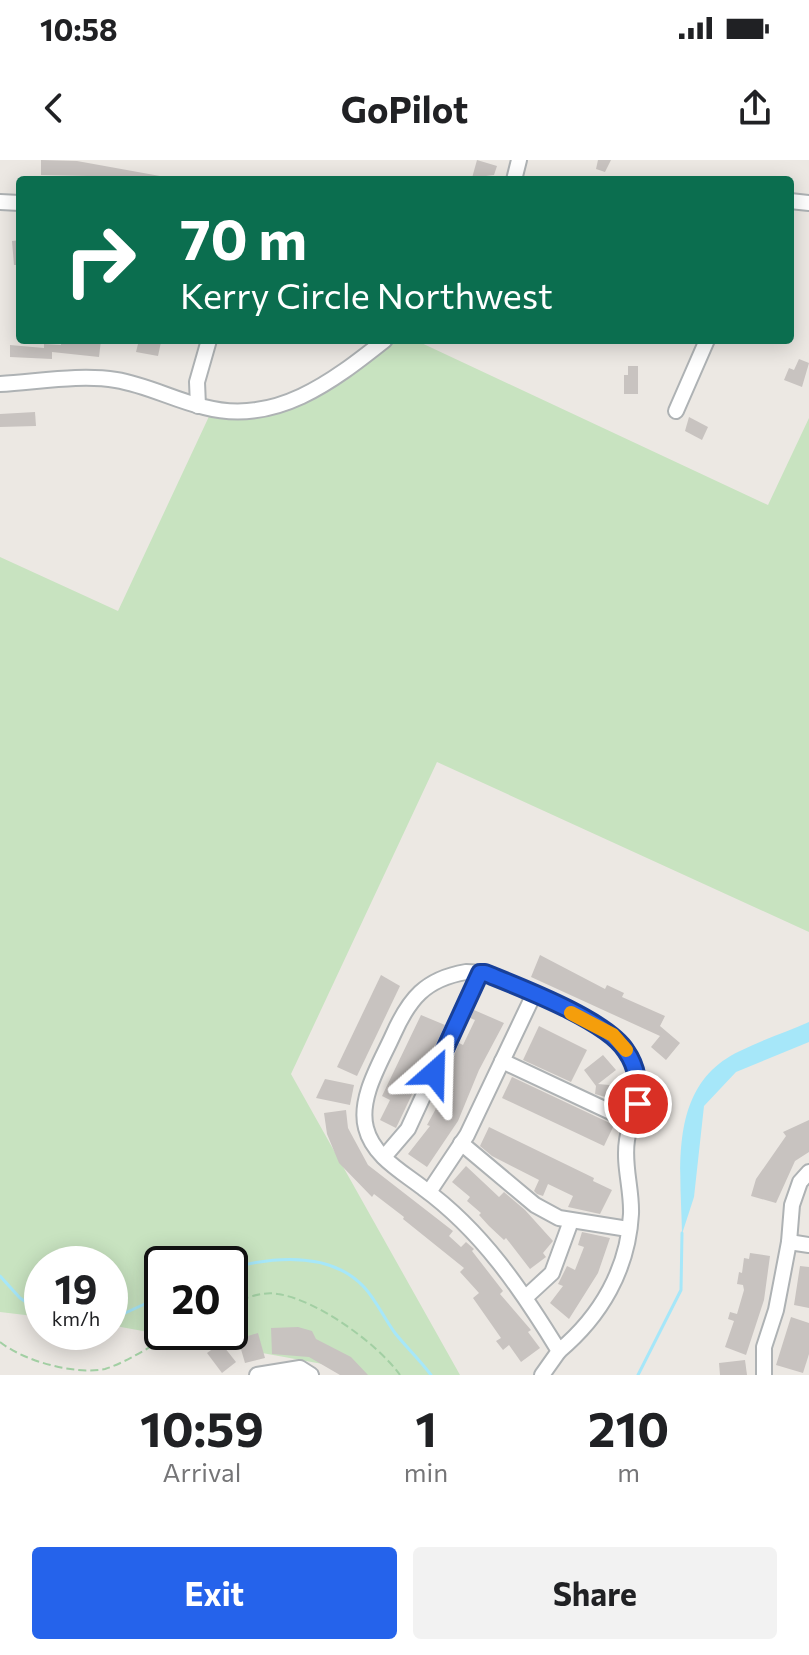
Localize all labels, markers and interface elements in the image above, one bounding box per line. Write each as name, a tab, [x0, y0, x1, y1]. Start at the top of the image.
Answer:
text: 10:58	[40, 10, 118, 47]
icon: back	[32, 86, 76, 130]
text: GoPilot	[341, 86, 468, 130]
icon: share	[733, 86, 777, 130]
text: 70 m	[180, 203, 307, 272]
icon: right	[48, 208, 152, 312]
text: Kerry Circle Northwest	[180, 272, 553, 316]
position arrow	[392, 1031, 476, 1115]
pin	[604, 1070, 672, 1138]
icon: arrive	[616, 1082, 660, 1126]
speed limit sign: 20	[144, 1246, 248, 1350]
text: 19	[55, 1263, 97, 1312]
text: km/h	[52, 1306, 100, 1330]
text: 10:59	[140, 1398, 264, 1457]
text: 1	[415, 1398, 437, 1457]
text: 210	[588, 1398, 669, 1457]
text: Arrival	[163, 1456, 241, 1487]
text: min	[404, 1456, 448, 1487]
text: m	[617, 1456, 640, 1487]
button: Exit	[32, 1547, 397, 1639]
button: Share	[413, 1547, 777, 1639]

